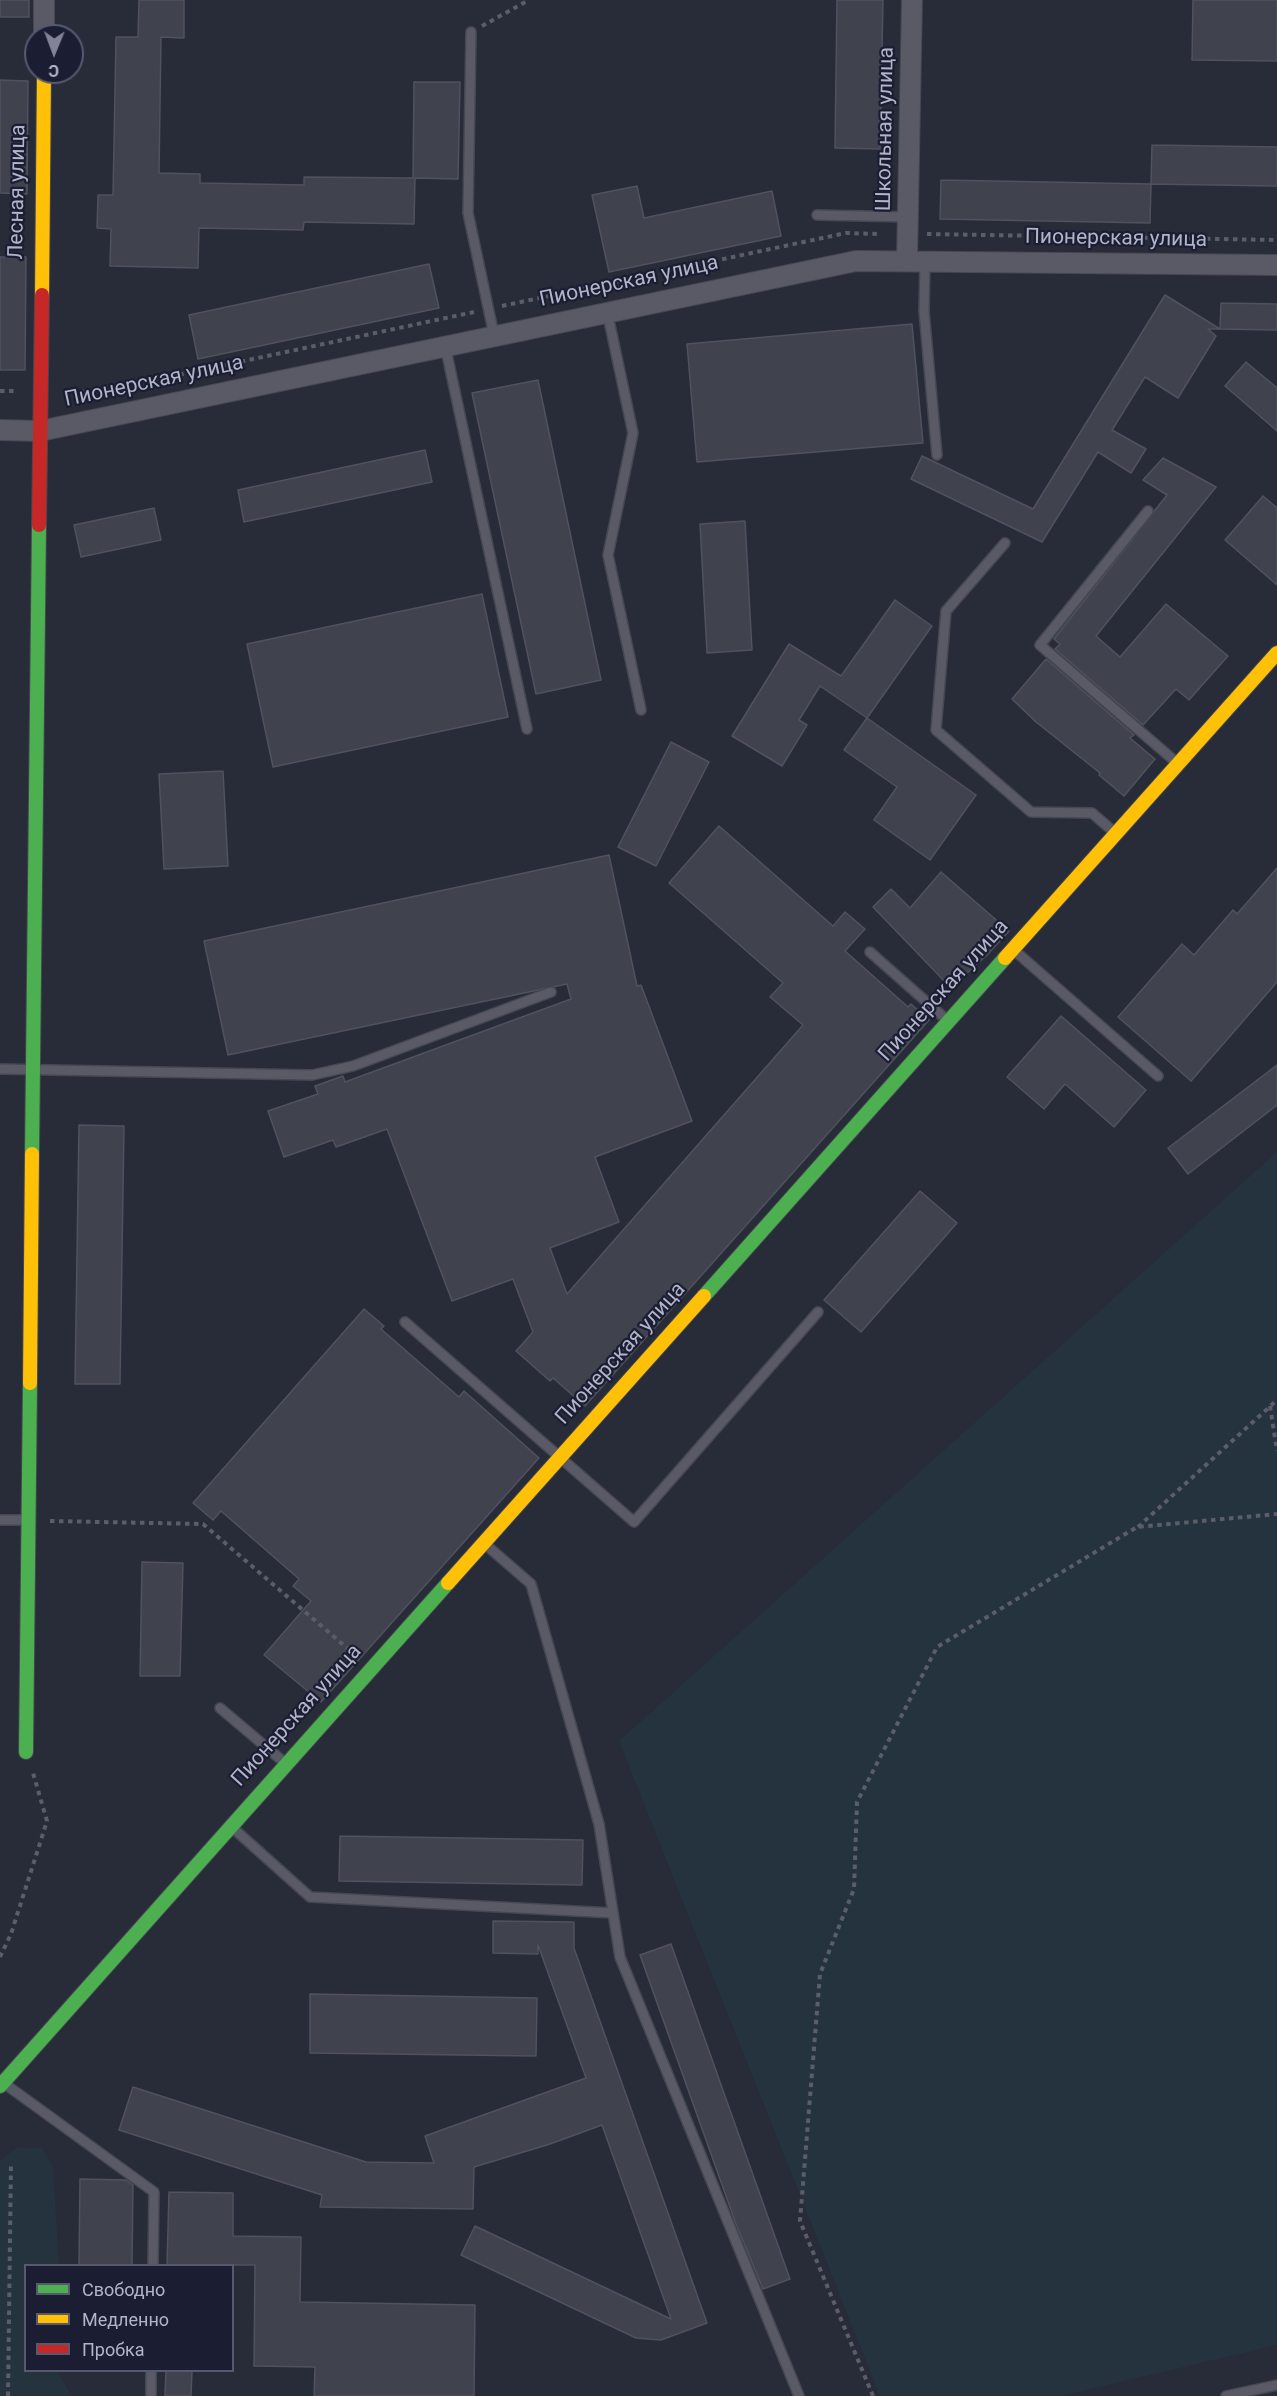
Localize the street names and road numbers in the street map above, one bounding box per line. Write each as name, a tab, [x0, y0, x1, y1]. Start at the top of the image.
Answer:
street label: Школьная улица	[872, 47, 900, 211]
street label: Лесная улица	[4, 124, 32, 260]
street label: Пионерская улица	[1025, 225, 1207, 253]
street label: Пионерская улица	[537, 251, 721, 313]
street label: Пионерская улица	[62, 351, 246, 413]
street label: Пионерская улица	[874, 915, 1014, 1067]
street label: Пионерская улица	[551, 1278, 691, 1430]
street label: Пионерская улица	[227, 1640, 367, 1792]

